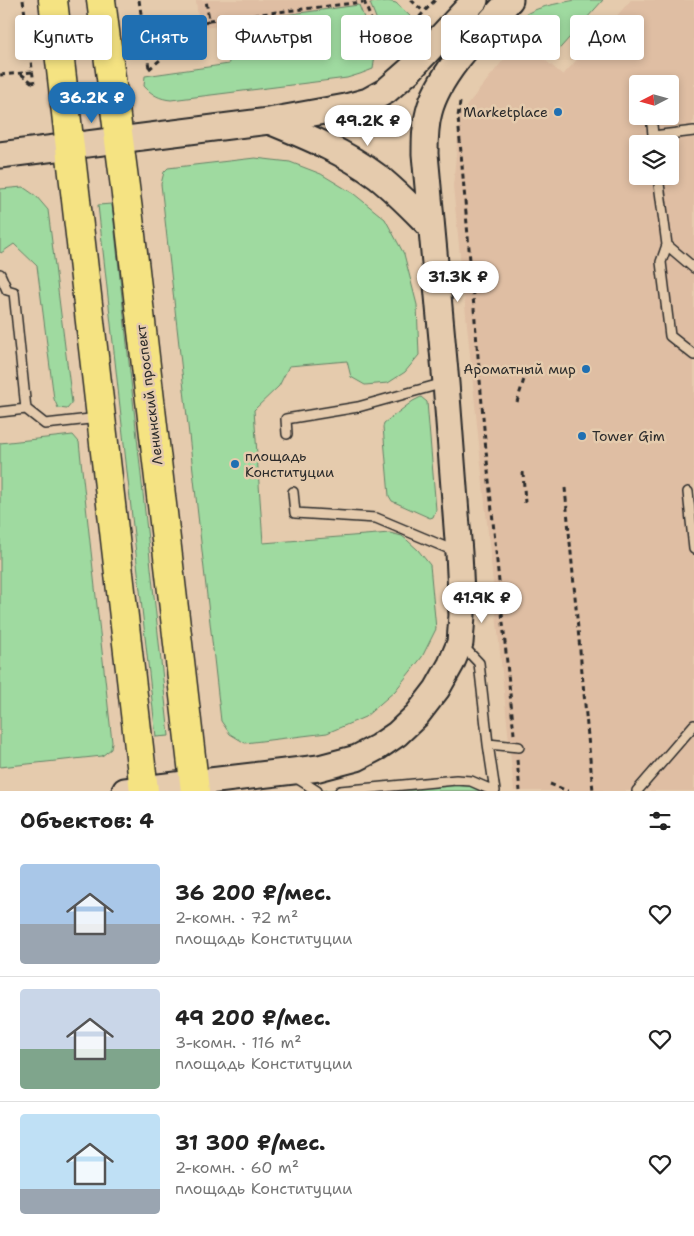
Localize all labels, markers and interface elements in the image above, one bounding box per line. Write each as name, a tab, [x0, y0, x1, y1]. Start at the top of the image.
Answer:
chip: Купить	[15, 15, 112, 60]
chip: Снять	[122, 15, 207, 60]
chip: Фильтры	[217, 15, 331, 60]
chip: Новое	[341, 15, 431, 60]
chip: Квартира	[441, 15, 560, 60]
chip: Дом	[570, 15, 644, 60]
north arrow	[629, 75, 679, 125]
map controls	[629, 75, 679, 185]
pin: 36.2K ₽	[46, 82, 138, 124]
text: 36.2K ₽	[59, 87, 125, 108]
place label: Marketplace	[463, 103, 548, 121]
pin: 49.2K ₽	[322, 104, 414, 147]
marker: Marketplace	[552, 106, 564, 118]
text: 49.2K ₽	[336, 110, 400, 131]
button: layers	[629, 135, 679, 185]
pin: 31.3K ₽	[412, 260, 504, 303]
text: 31.3K ₽	[428, 266, 488, 287]
street label: Ленинский проспект	[131, 323, 167, 466]
place label: Ароматный мир	[463, 360, 576, 378]
marker: Ароматный мир	[580, 363, 592, 375]
place label: Tower Gim	[592, 427, 665, 445]
marker: Tower Gim	[576, 430, 588, 442]
place label: площадь Конституции	[245, 447, 334, 481]
marker: площадь Конституции	[229, 458, 241, 470]
pin: 41.9K ₽	[436, 582, 528, 624]
text: 41.9K ₽	[453, 587, 511, 608]
text: Объектов: 4	[20, 807, 154, 835]
icon: filters	[646, 807, 674, 835]
text: 36 200 ₽/мес.	[175, 879, 331, 907]
icon: home	[60, 884, 120, 944]
icon: heart	[646, 900, 674, 928]
text: 2-комн. · 72 m²	[175, 907, 298, 928]
text: площадь Конституции	[175, 928, 353, 949]
text: 49 200 ₽/мес.	[175, 1004, 331, 1032]
icon: home	[60, 1009, 120, 1069]
icon: heart	[646, 1025, 674, 1053]
text: 3-комн. · 116 m²	[175, 1032, 302, 1053]
text: площадь Конституции	[175, 1053, 353, 1074]
text: 31 300 ₽/мес.	[175, 1129, 326, 1157]
icon: home	[60, 1134, 120, 1194]
icon: heart	[646, 1150, 674, 1178]
text: 2-комн. · 60 m²	[175, 1157, 299, 1178]
text: площадь Конституции	[175, 1178, 353, 1199]

